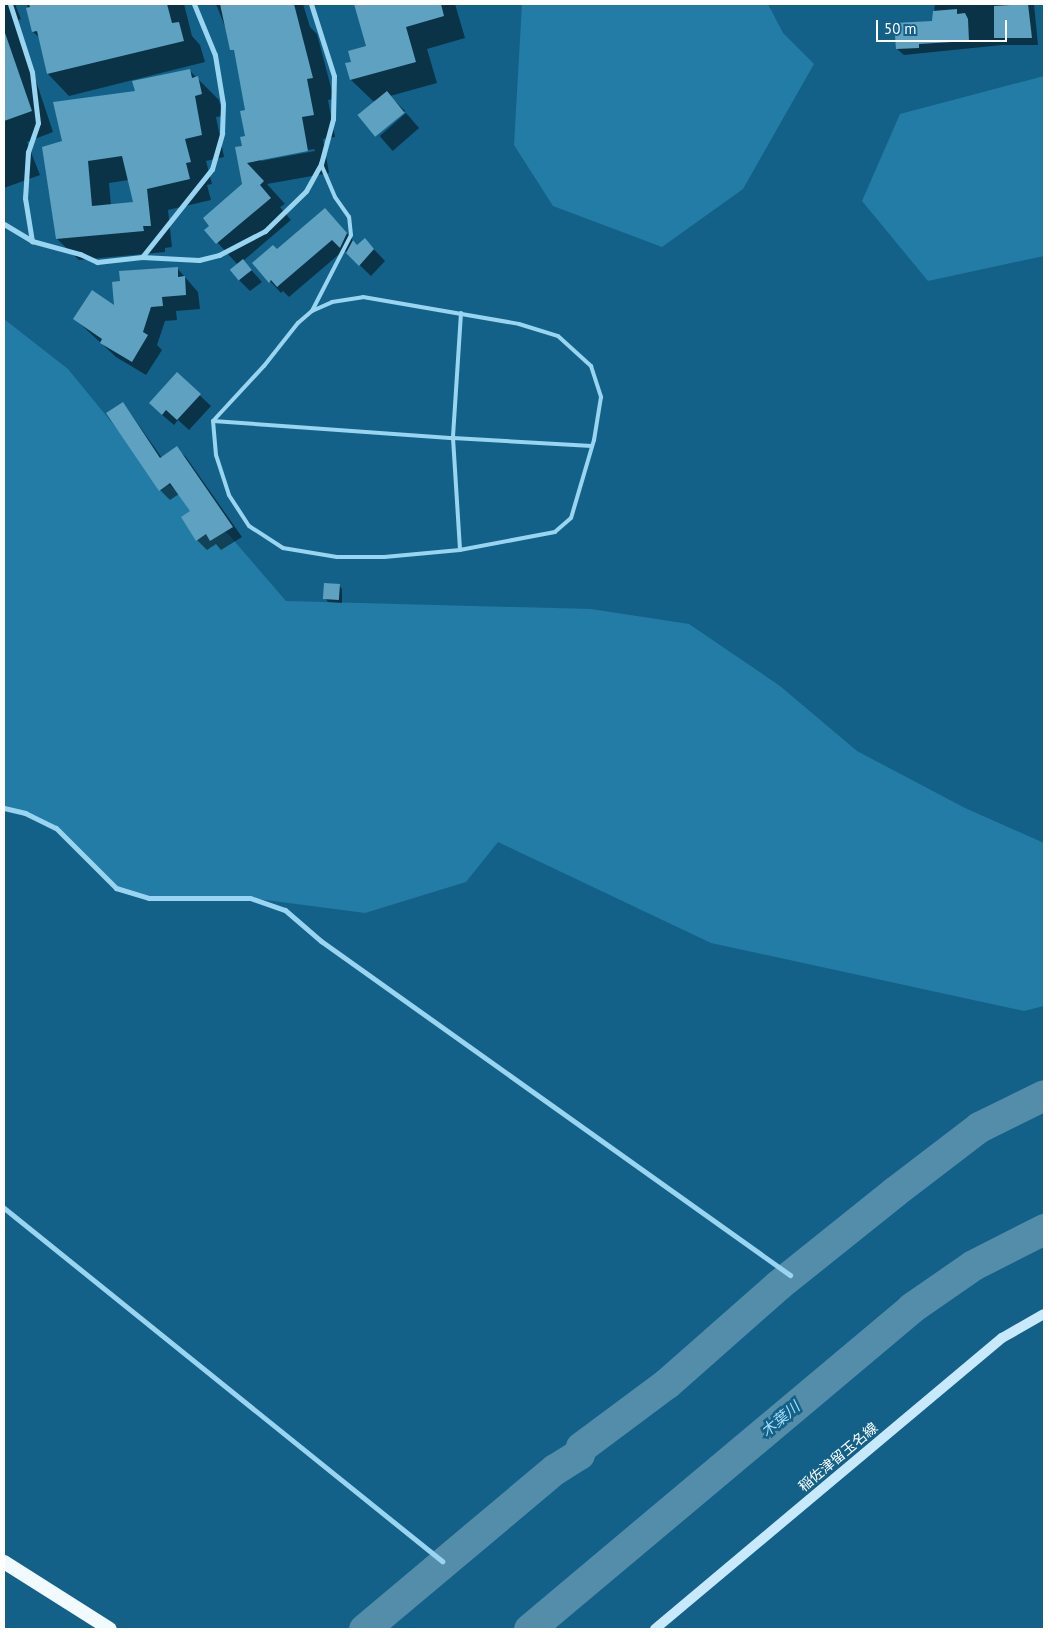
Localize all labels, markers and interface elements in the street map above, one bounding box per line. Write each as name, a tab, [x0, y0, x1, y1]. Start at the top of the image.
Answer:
scale bar	[878, 10, 1009, 42]
text: 50 m	[884, 19, 917, 38]
water label: 木葉川	[757, 1398, 803, 1440]
street label: 稲佐津留玉名線	[795, 1419, 881, 1495]

